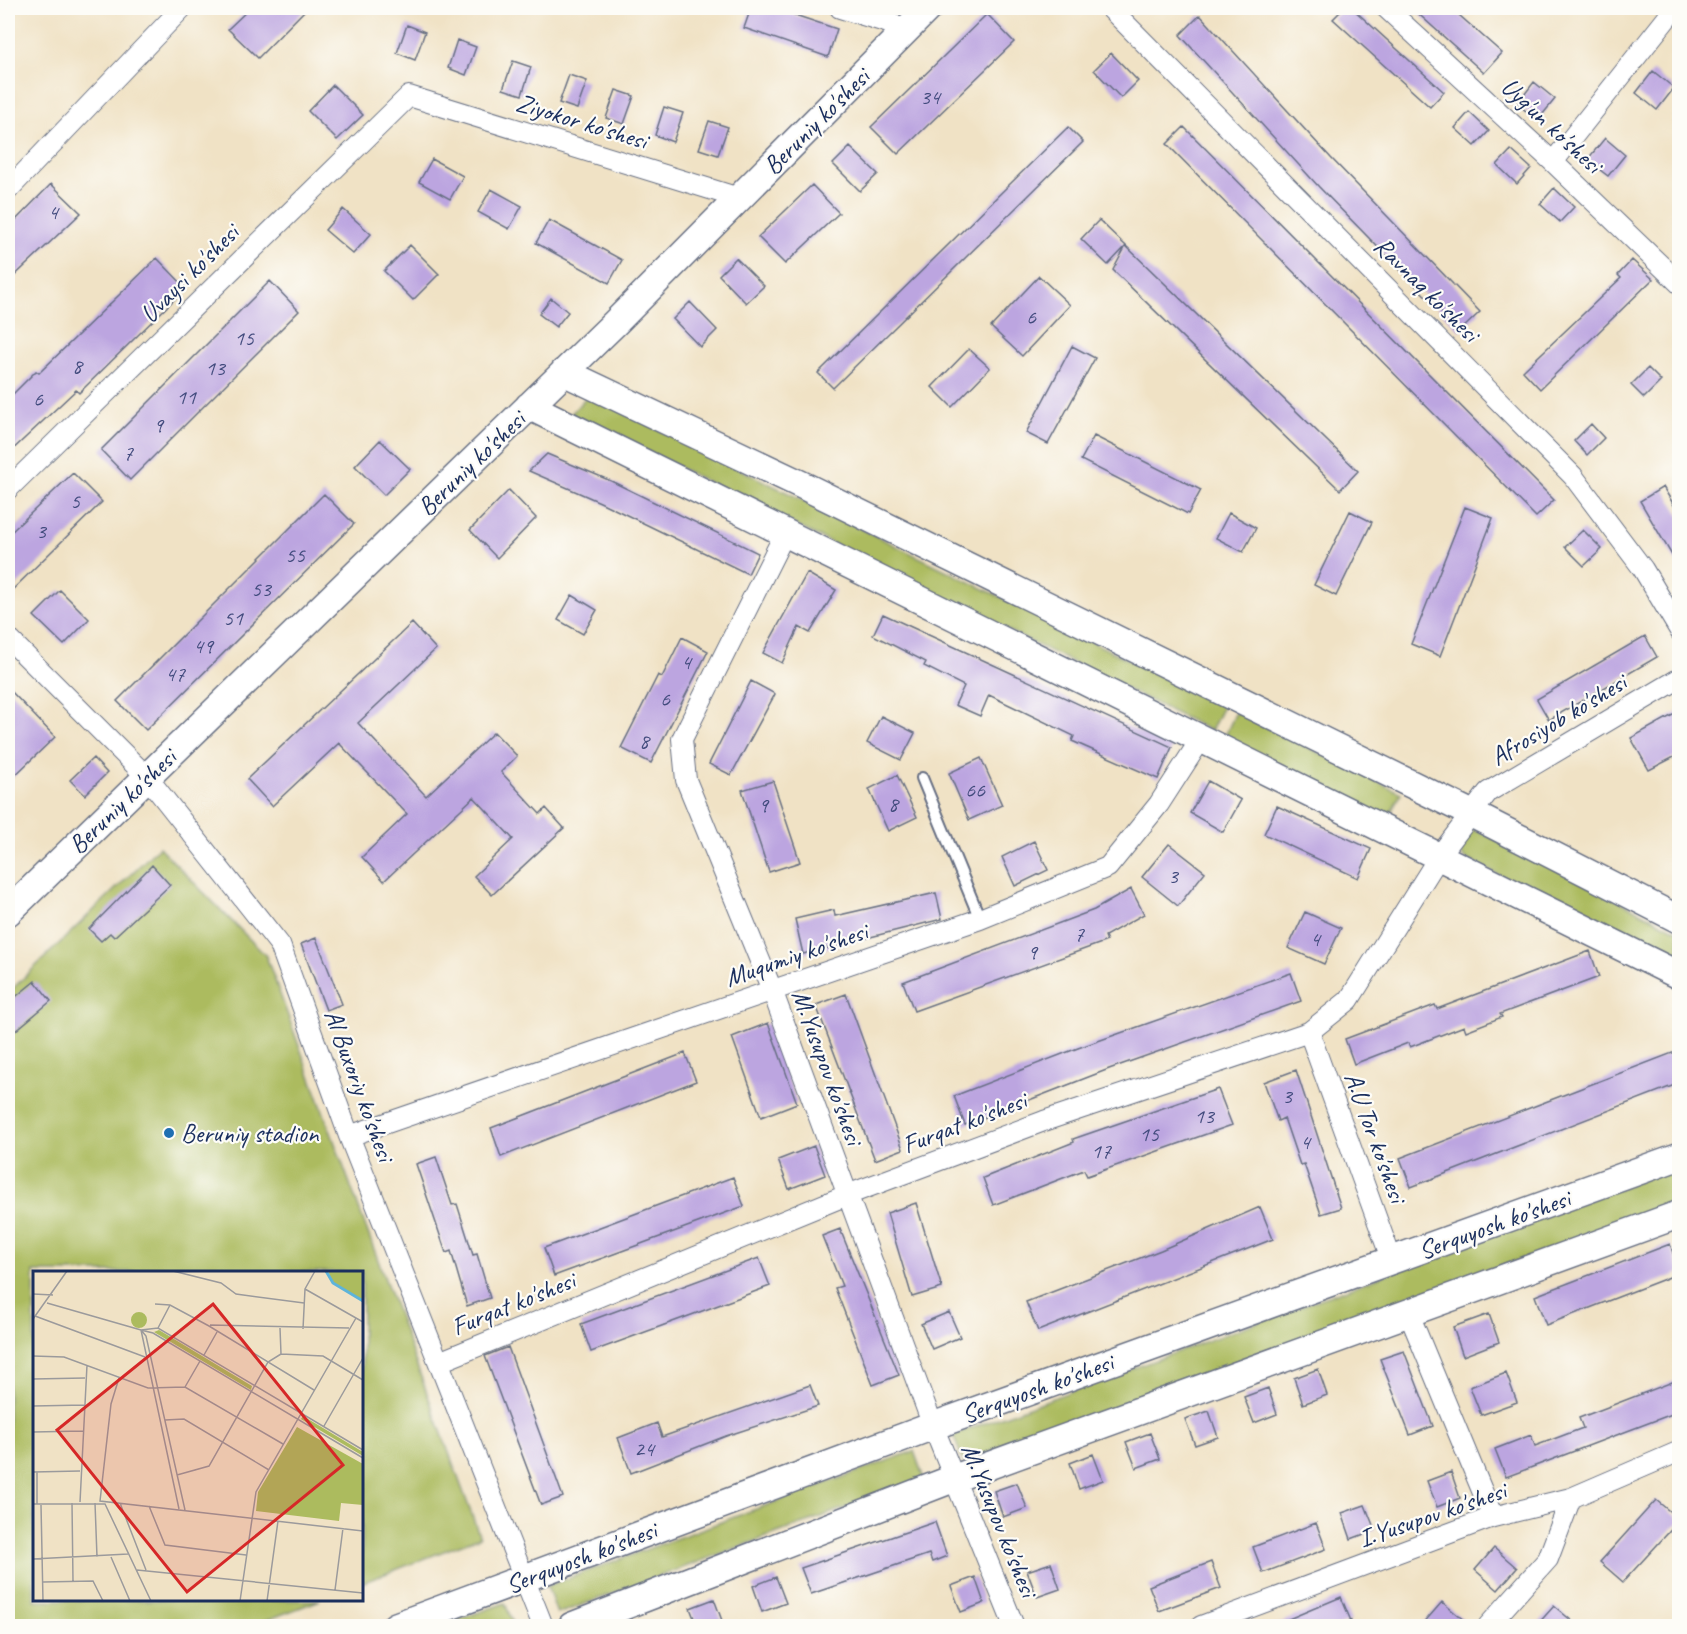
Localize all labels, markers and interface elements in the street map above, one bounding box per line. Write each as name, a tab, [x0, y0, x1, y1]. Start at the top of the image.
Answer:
street label: Beruniy ko'shesi	[756, 59, 879, 182]
street label: Uyg'un ko'shesi	[1494, 70, 1611, 183]
house number: 34	[920, 83, 942, 111]
street label: Ziyokor ko'shesi	[512, 86, 655, 158]
house number: 4	[48, 198, 60, 226]
street label: Uvaysi ko'shesi	[133, 215, 248, 330]
street label: Ravnaq ko'shesi	[1367, 230, 1489, 351]
house number: 6	[1026, 303, 1037, 331]
house number: 15	[234, 324, 255, 352]
house number: 8	[72, 352, 84, 380]
house number: 13	[205, 354, 227, 382]
house number: 11	[176, 383, 197, 411]
house number: 6	[33, 385, 44, 413]
street label: Beruniy ko'shesi	[410, 402, 535, 523]
house number: 9	[153, 411, 165, 439]
house number: 7	[123, 439, 134, 467]
house number: 5	[70, 487, 81, 515]
house number: 3	[36, 517, 48, 545]
house number: 55	[285, 541, 306, 569]
house number: 53	[251, 575, 273, 603]
house number: 51	[223, 604, 244, 632]
house number: 49	[193, 632, 215, 660]
house number: 4	[681, 648, 693, 676]
house number: 47	[165, 660, 186, 688]
street label: Afrosiyob ko'shesi	[1484, 664, 1635, 773]
house number: 6	[660, 685, 671, 713]
house number: 8	[639, 727, 651, 755]
street label: Beruniy ko'shesi	[61, 740, 186, 861]
house number: 66	[965, 776, 986, 804]
house number: 8	[888, 790, 900, 818]
house number: 9	[758, 791, 770, 819]
house number: 3	[1168, 862, 1180, 890]
street label: Muqumiy ko'shesi	[721, 914, 875, 994]
house number: 7	[1074, 920, 1085, 948]
house number: 4	[1310, 925, 1322, 953]
house number: 9	[1027, 938, 1039, 966]
street label: M.Yusupov ko'shesi	[784, 985, 872, 1152]
street label: Al Buxoriy ko'shesi	[317, 1005, 403, 1168]
street label: A.U Tor ko'shesi	[1337, 1068, 1415, 1210]
house number: 3	[1282, 1082, 1294, 1110]
street label: Furqat ko'shesi	[897, 1083, 1034, 1161]
house number: 13	[1194, 1102, 1216, 1130]
place label: Beruniy stadion	[181, 1117, 320, 1150]
house number: 15	[1139, 1120, 1160, 1148]
marker: Beruniy stadion	[162, 1126, 176, 1140]
house number: 4	[1300, 1128, 1312, 1156]
house number: 17	[1091, 1137, 1112, 1165]
street label: Serquyosh ko'shesi	[1414, 1181, 1577, 1267]
street label: Furqat ko'shesi	[447, 1263, 583, 1343]
inset map	[33, 1271, 363, 1601]
street label: Serquyosh ko'shesi	[957, 1345, 1120, 1431]
house number: 24	[634, 1435, 656, 1463]
street label: M.Yusupov ko'shesi	[954, 1439, 1046, 1604]
street label: I.Yusupov ko'shesi	[1354, 1473, 1513, 1555]
street label: Serquyosh ko'shesi	[501, 1512, 664, 1601]

